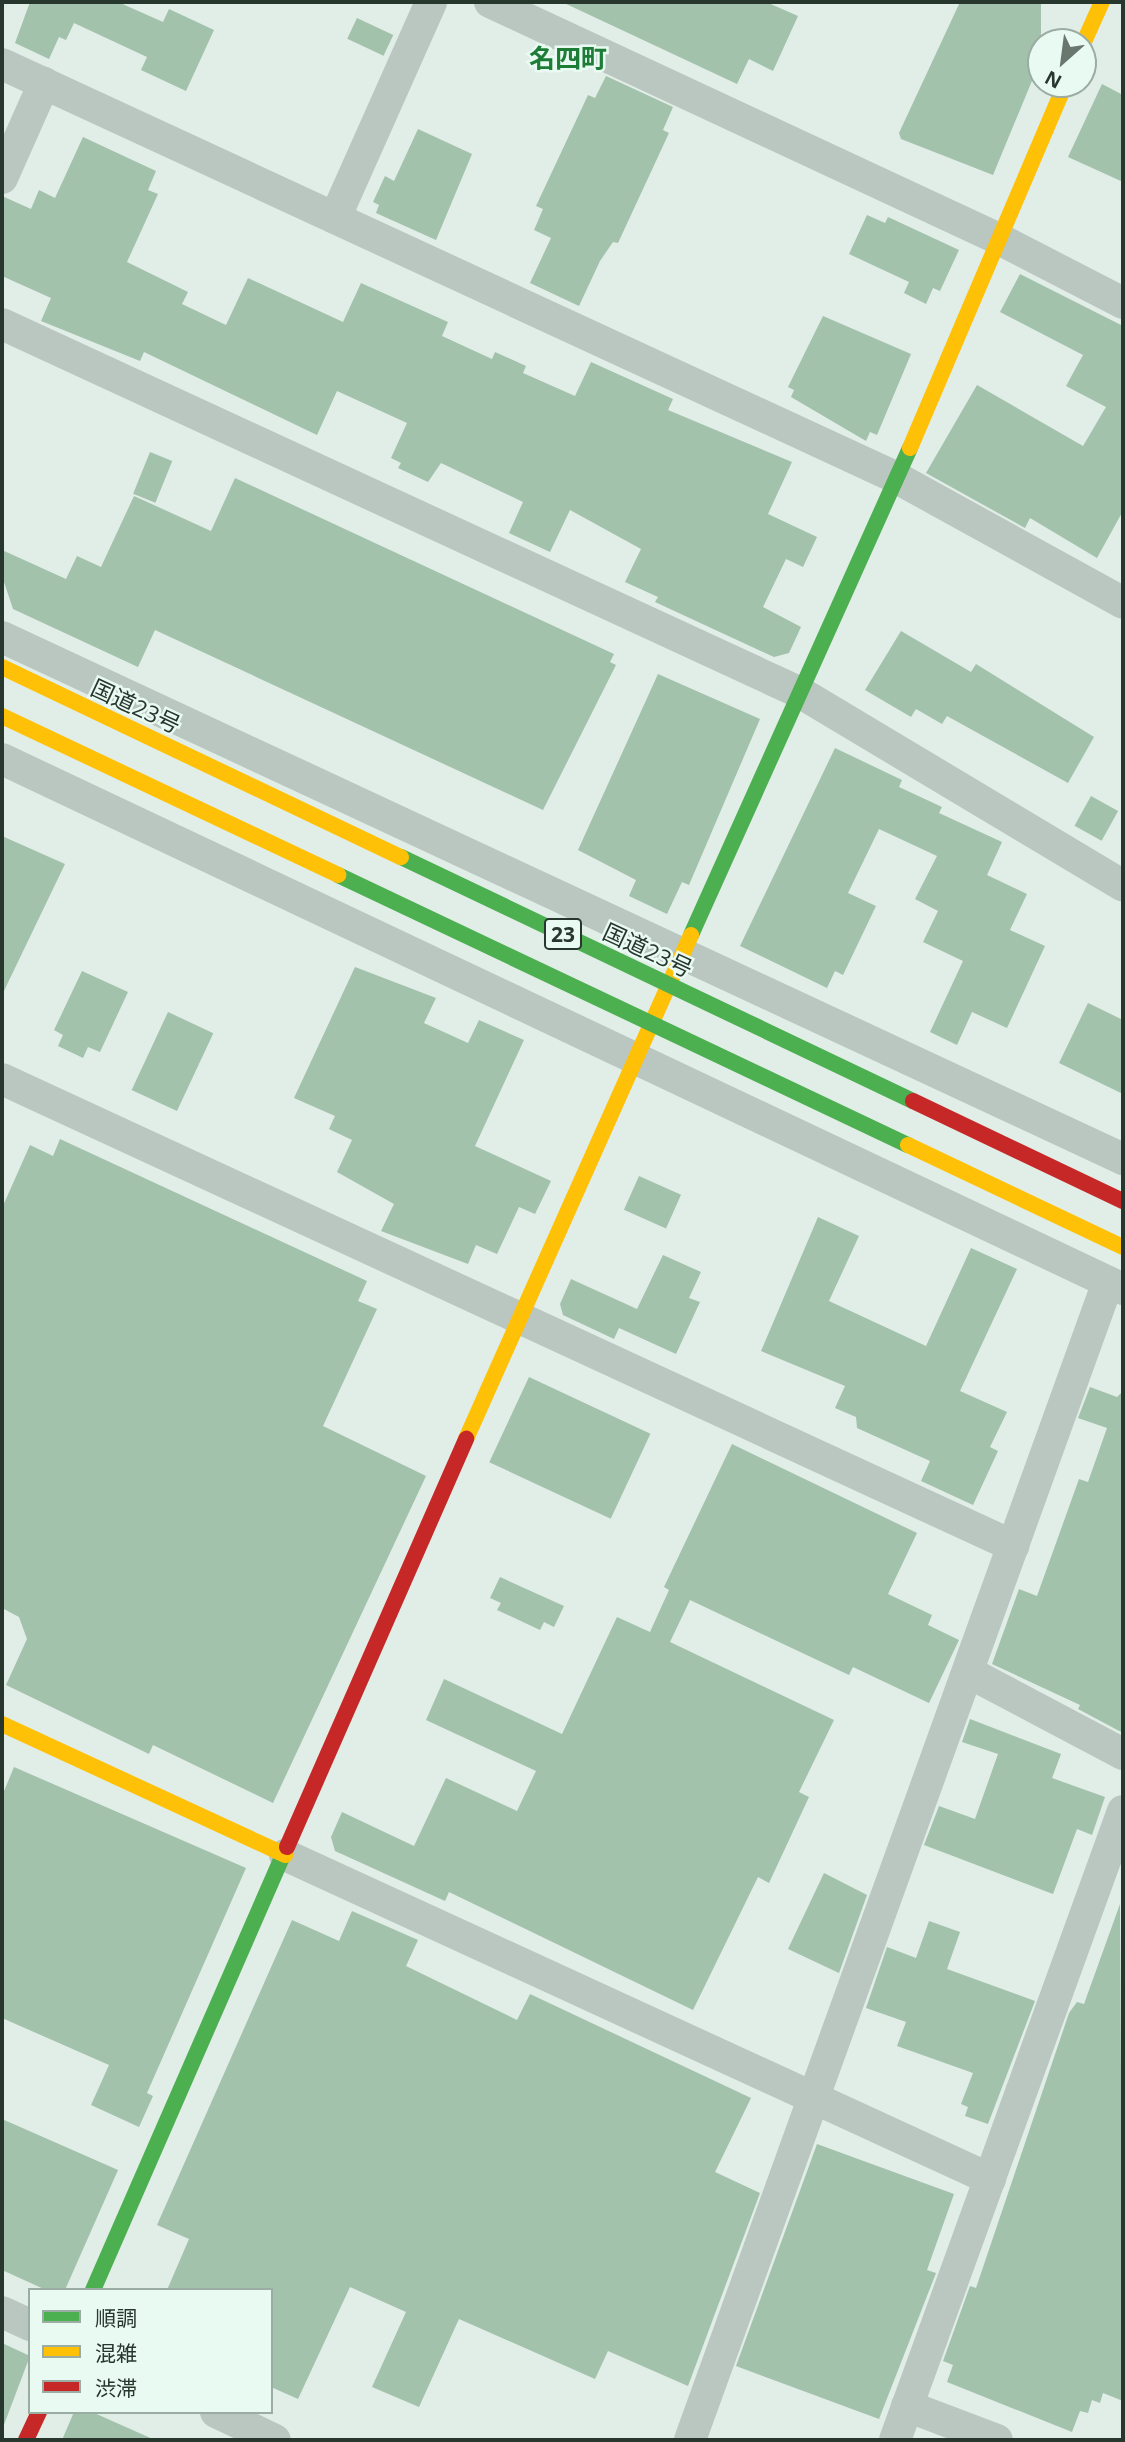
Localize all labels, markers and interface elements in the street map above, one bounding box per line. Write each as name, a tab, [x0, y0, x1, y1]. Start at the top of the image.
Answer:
north arrow	[1027, 28, 1097, 98]
district label: 名四町	[529, 43, 607, 75]
text: N	[1040, 65, 1066, 95]
street label: 国道23号	[87, 673, 185, 739]
road number: 23	[544, 916, 582, 951]
street label: 国道23号	[599, 917, 697, 983]
legend	[28, 2288, 273, 2414]
text: 順調	[95, 2304, 137, 2332]
text: 混雑	[95, 2339, 137, 2367]
text: 渋滞	[95, 2374, 137, 2402]

